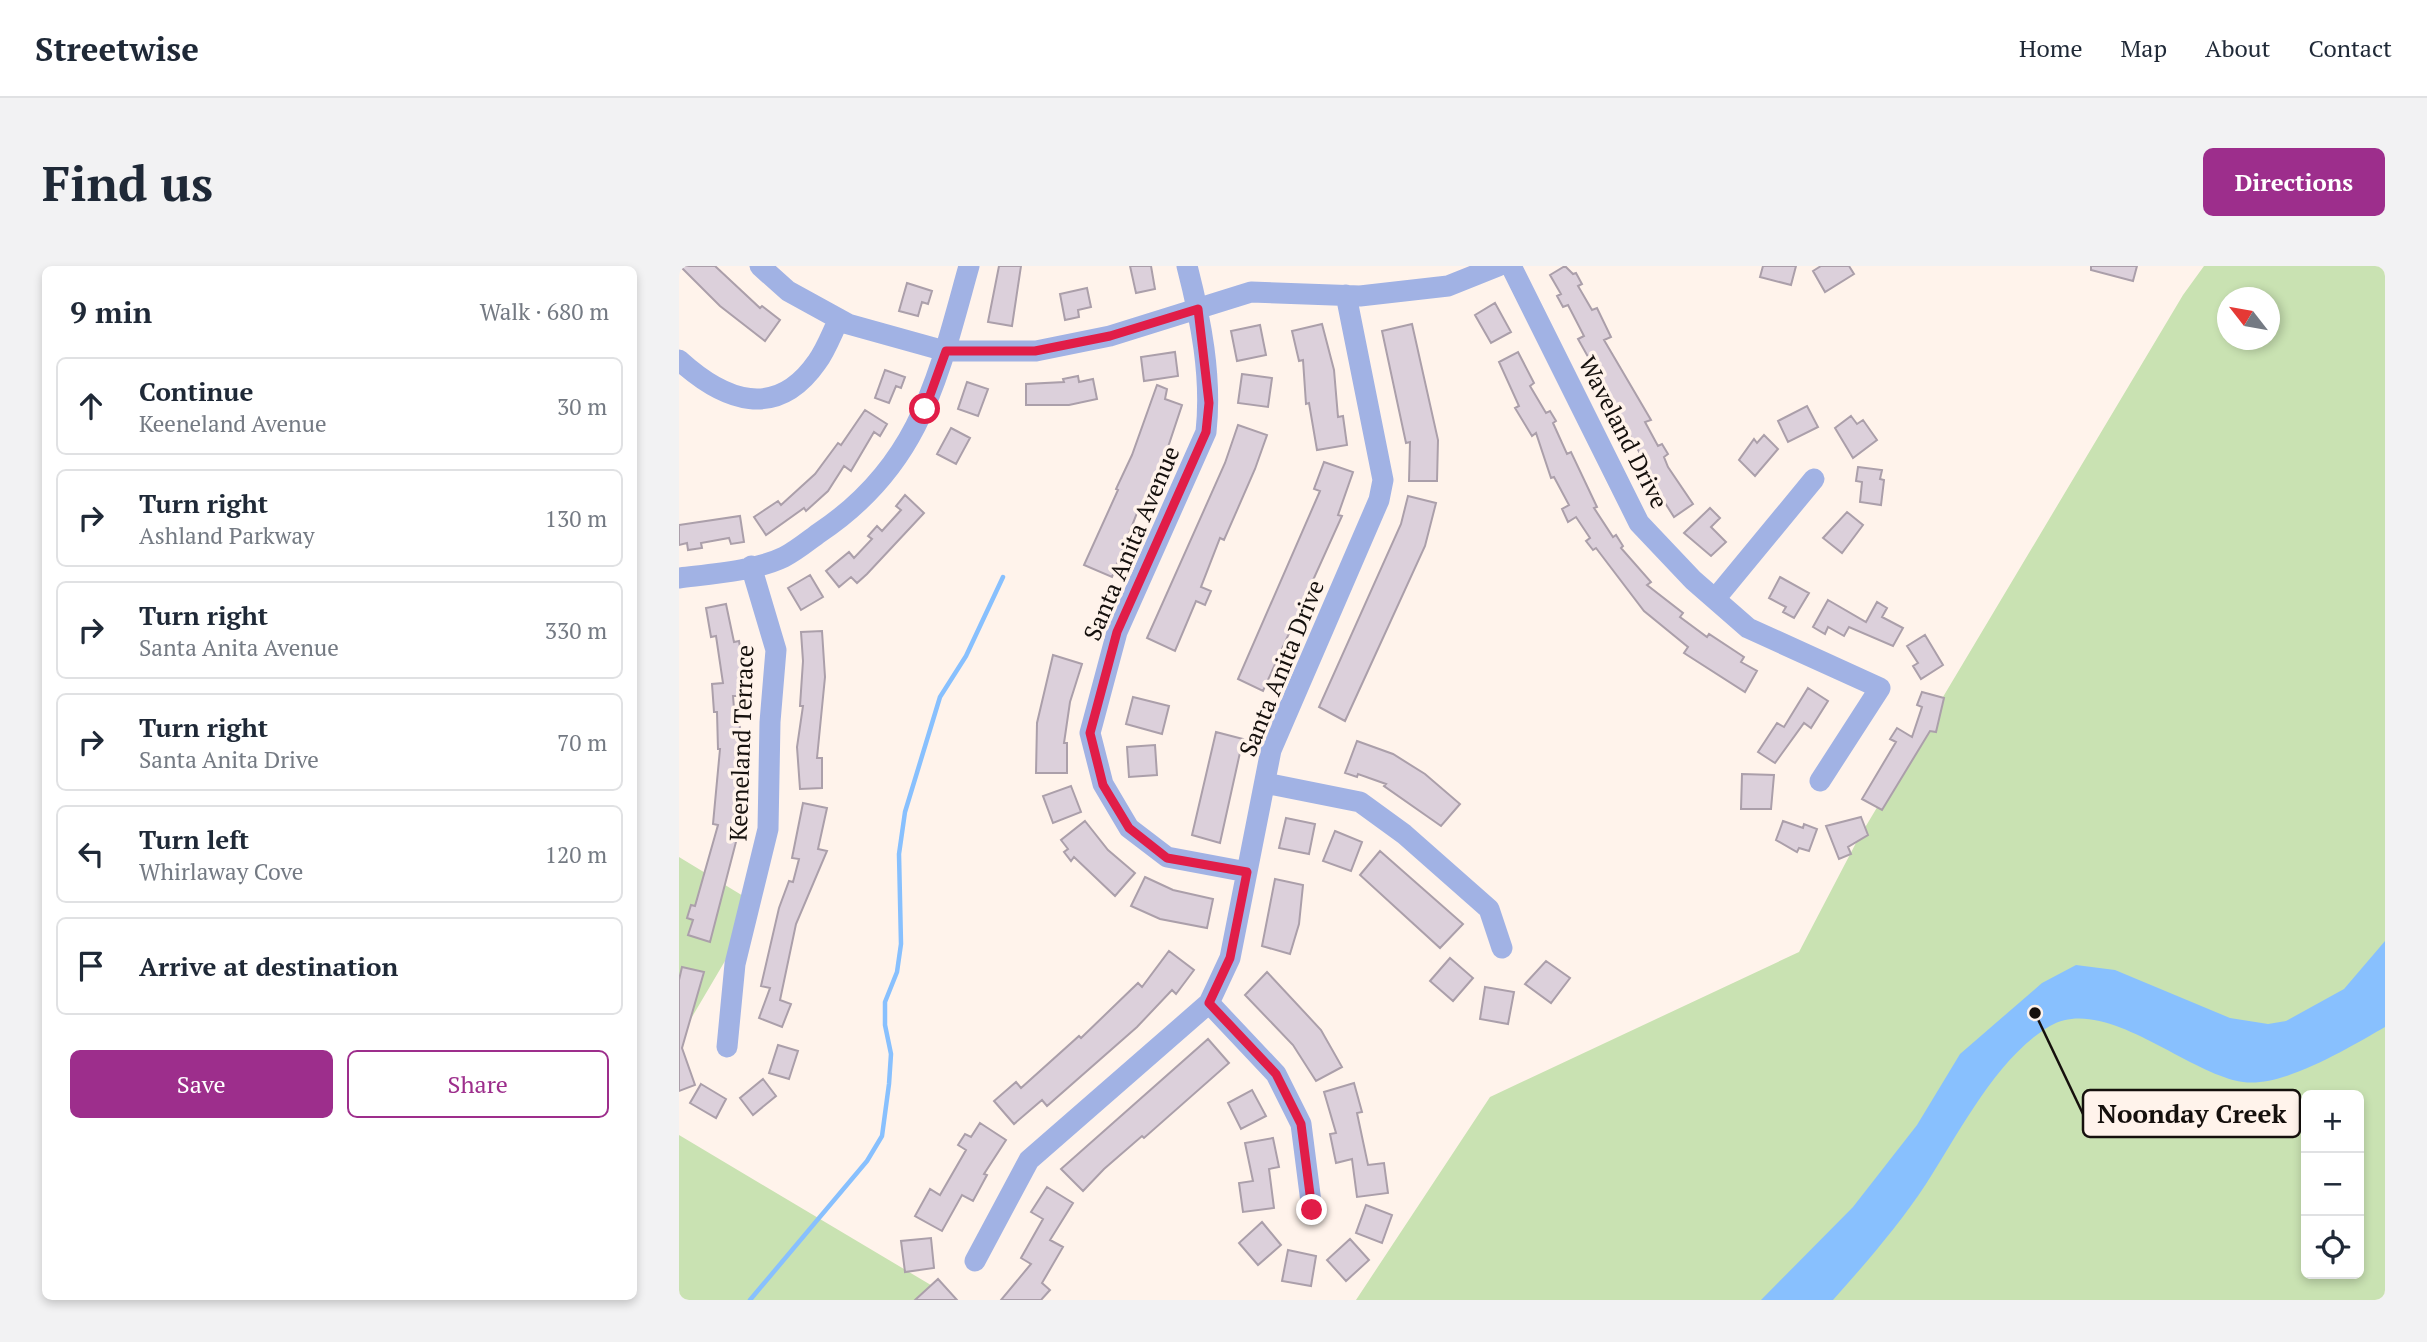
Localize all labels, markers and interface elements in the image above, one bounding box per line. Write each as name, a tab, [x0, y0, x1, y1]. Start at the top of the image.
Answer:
text: Streetwise	[35, 27, 199, 70]
text: Home	[2019, 32, 2083, 64]
text: Map	[2121, 32, 2167, 64]
text: About	[2205, 32, 2271, 64]
text: Contact	[2309, 32, 2392, 64]
button: Directions	[2203, 148, 2385, 216]
text: Find us	[42, 150, 213, 215]
north arrow	[2217, 287, 2280, 350]
text: 9 min	[70, 292, 152, 332]
text: Walk · 680 m	[480, 296, 609, 327]
street label: Waveland Drive	[1572, 350, 1676, 514]
text: Continue	[139, 374, 253, 408]
icon: ahead	[72, 387, 110, 425]
text: 30 m	[557, 391, 607, 422]
route start	[909, 393, 940, 424]
text: Keeneland Avenue	[139, 408, 327, 439]
street label: Santa Anita Avenue	[1076, 441, 1186, 645]
text: Turn right	[139, 486, 268, 520]
icon: right	[72, 499, 110, 537]
text: 130 m	[545, 503, 607, 534]
text: Ashland Parkway	[139, 520, 315, 551]
street label: Santa Anita Drive	[1231, 575, 1331, 761]
text: Turn right	[139, 598, 268, 632]
icon: right	[72, 611, 110, 649]
text: 330 m	[545, 615, 607, 646]
text: Santa Anita Avenue	[139, 632, 339, 663]
street label: Keeneland Terrace	[722, 644, 760, 842]
text: Turn right	[139, 710, 268, 744]
icon: right	[72, 723, 110, 761]
text: 70 m	[557, 727, 607, 758]
text: Santa Anita Drive	[139, 744, 319, 775]
text: Turn left	[139, 822, 249, 856]
icon: left	[72, 835, 110, 873]
text: 120 m	[545, 839, 607, 870]
text: Whirlaway Cove	[139, 856, 303, 887]
icon: arrive	[72, 947, 110, 985]
text: Arrive at destination	[139, 949, 398, 983]
button: Save	[70, 1050, 333, 1118]
button: Share	[347, 1050, 609, 1118]
callout: Noonday Creek	[2083, 1090, 2300, 1137]
map controls	[2301, 1090, 2364, 1279]
button: +	[2301, 1090, 2364, 1153]
text: Noonday Creek	[2097, 1096, 2288, 1130]
button: −	[2301, 1153, 2364, 1216]
route end	[1296, 1194, 1327, 1225]
button: locate	[2301, 1216, 2364, 1279]

